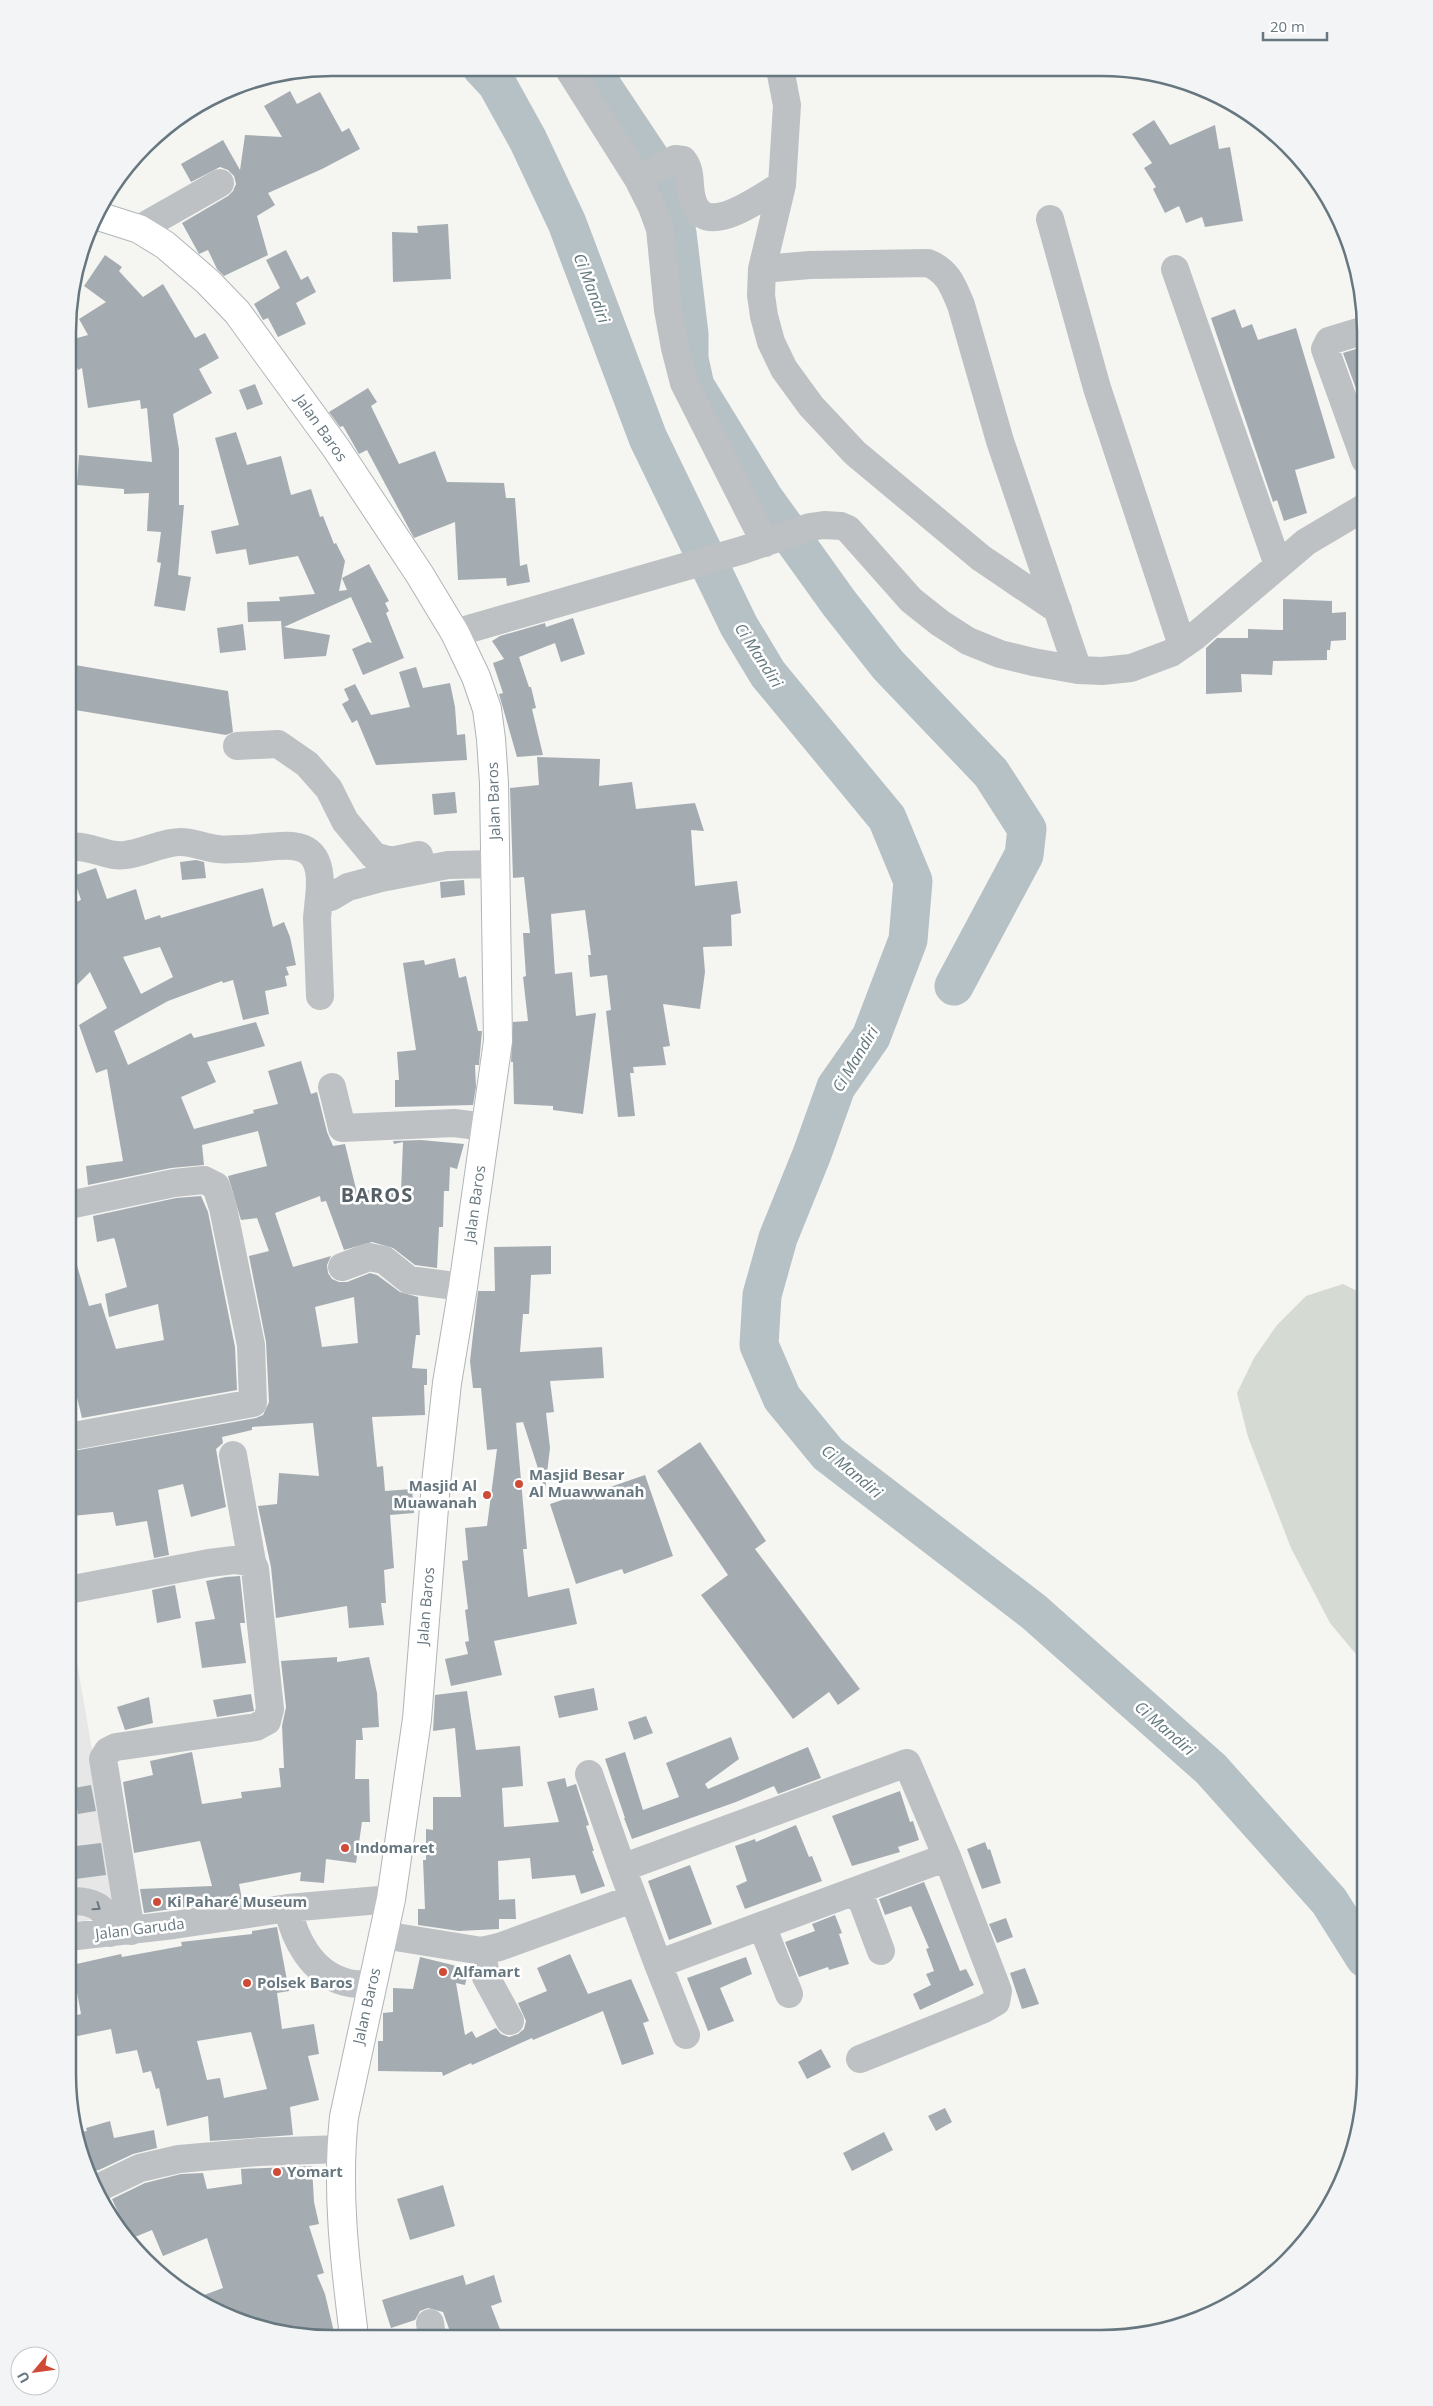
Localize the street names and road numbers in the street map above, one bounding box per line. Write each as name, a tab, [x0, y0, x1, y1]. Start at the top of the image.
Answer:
street label: Jalan Baros	[290, 388, 352, 465]
street label: Jalan Baros	[482, 762, 504, 842]
street label: Jalan Baros	[458, 1164, 489, 1246]
street label: Jalan Baros	[411, 1566, 438, 1648]
street label: Jalan Garuda	[92, 1913, 186, 1944]
street label: Jalan Baros	[347, 1966, 385, 2048]

